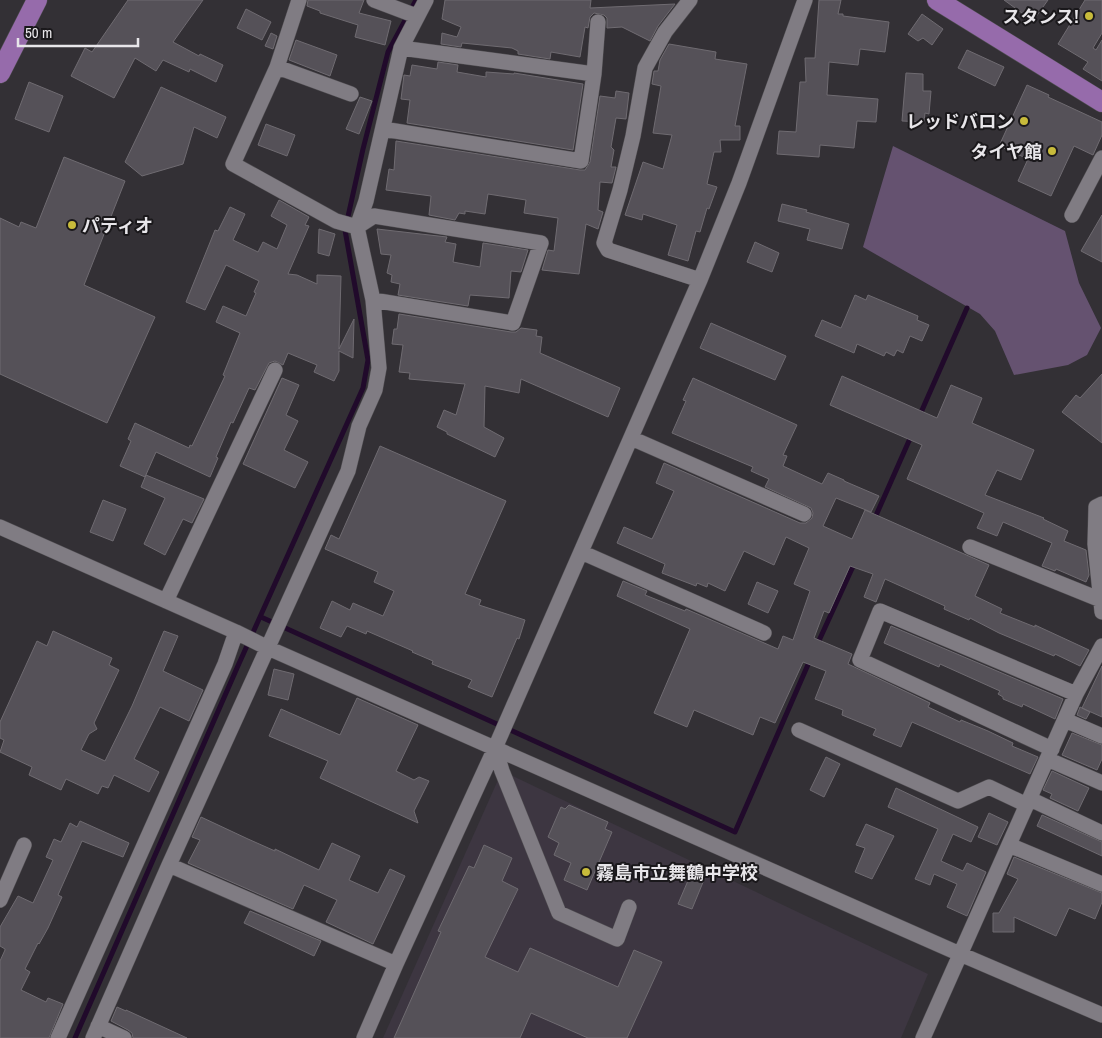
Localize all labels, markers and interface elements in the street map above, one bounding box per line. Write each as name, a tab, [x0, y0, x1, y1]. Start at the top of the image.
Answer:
place label: スタンス!	[1002, 4, 1079, 29]
marker: スタンス!	[1083, 10, 1095, 22]
scale bar	[18, 15, 138, 47]
text: 50 m	[25, 22, 52, 43]
place label: レッドバロン	[906, 109, 1014, 134]
marker: レッドバロン	[1018, 115, 1030, 127]
place label: タイヤ館	[971, 139, 1042, 164]
marker: タイヤ館	[1046, 145, 1058, 157]
place label: パティオ	[82, 213, 153, 238]
marker: パティオ	[66, 219, 78, 231]
place label: 霧島市立舞鶴中学校	[596, 860, 758, 885]
marker: 霧島市立舞鶴中学校	[580, 866, 592, 878]

